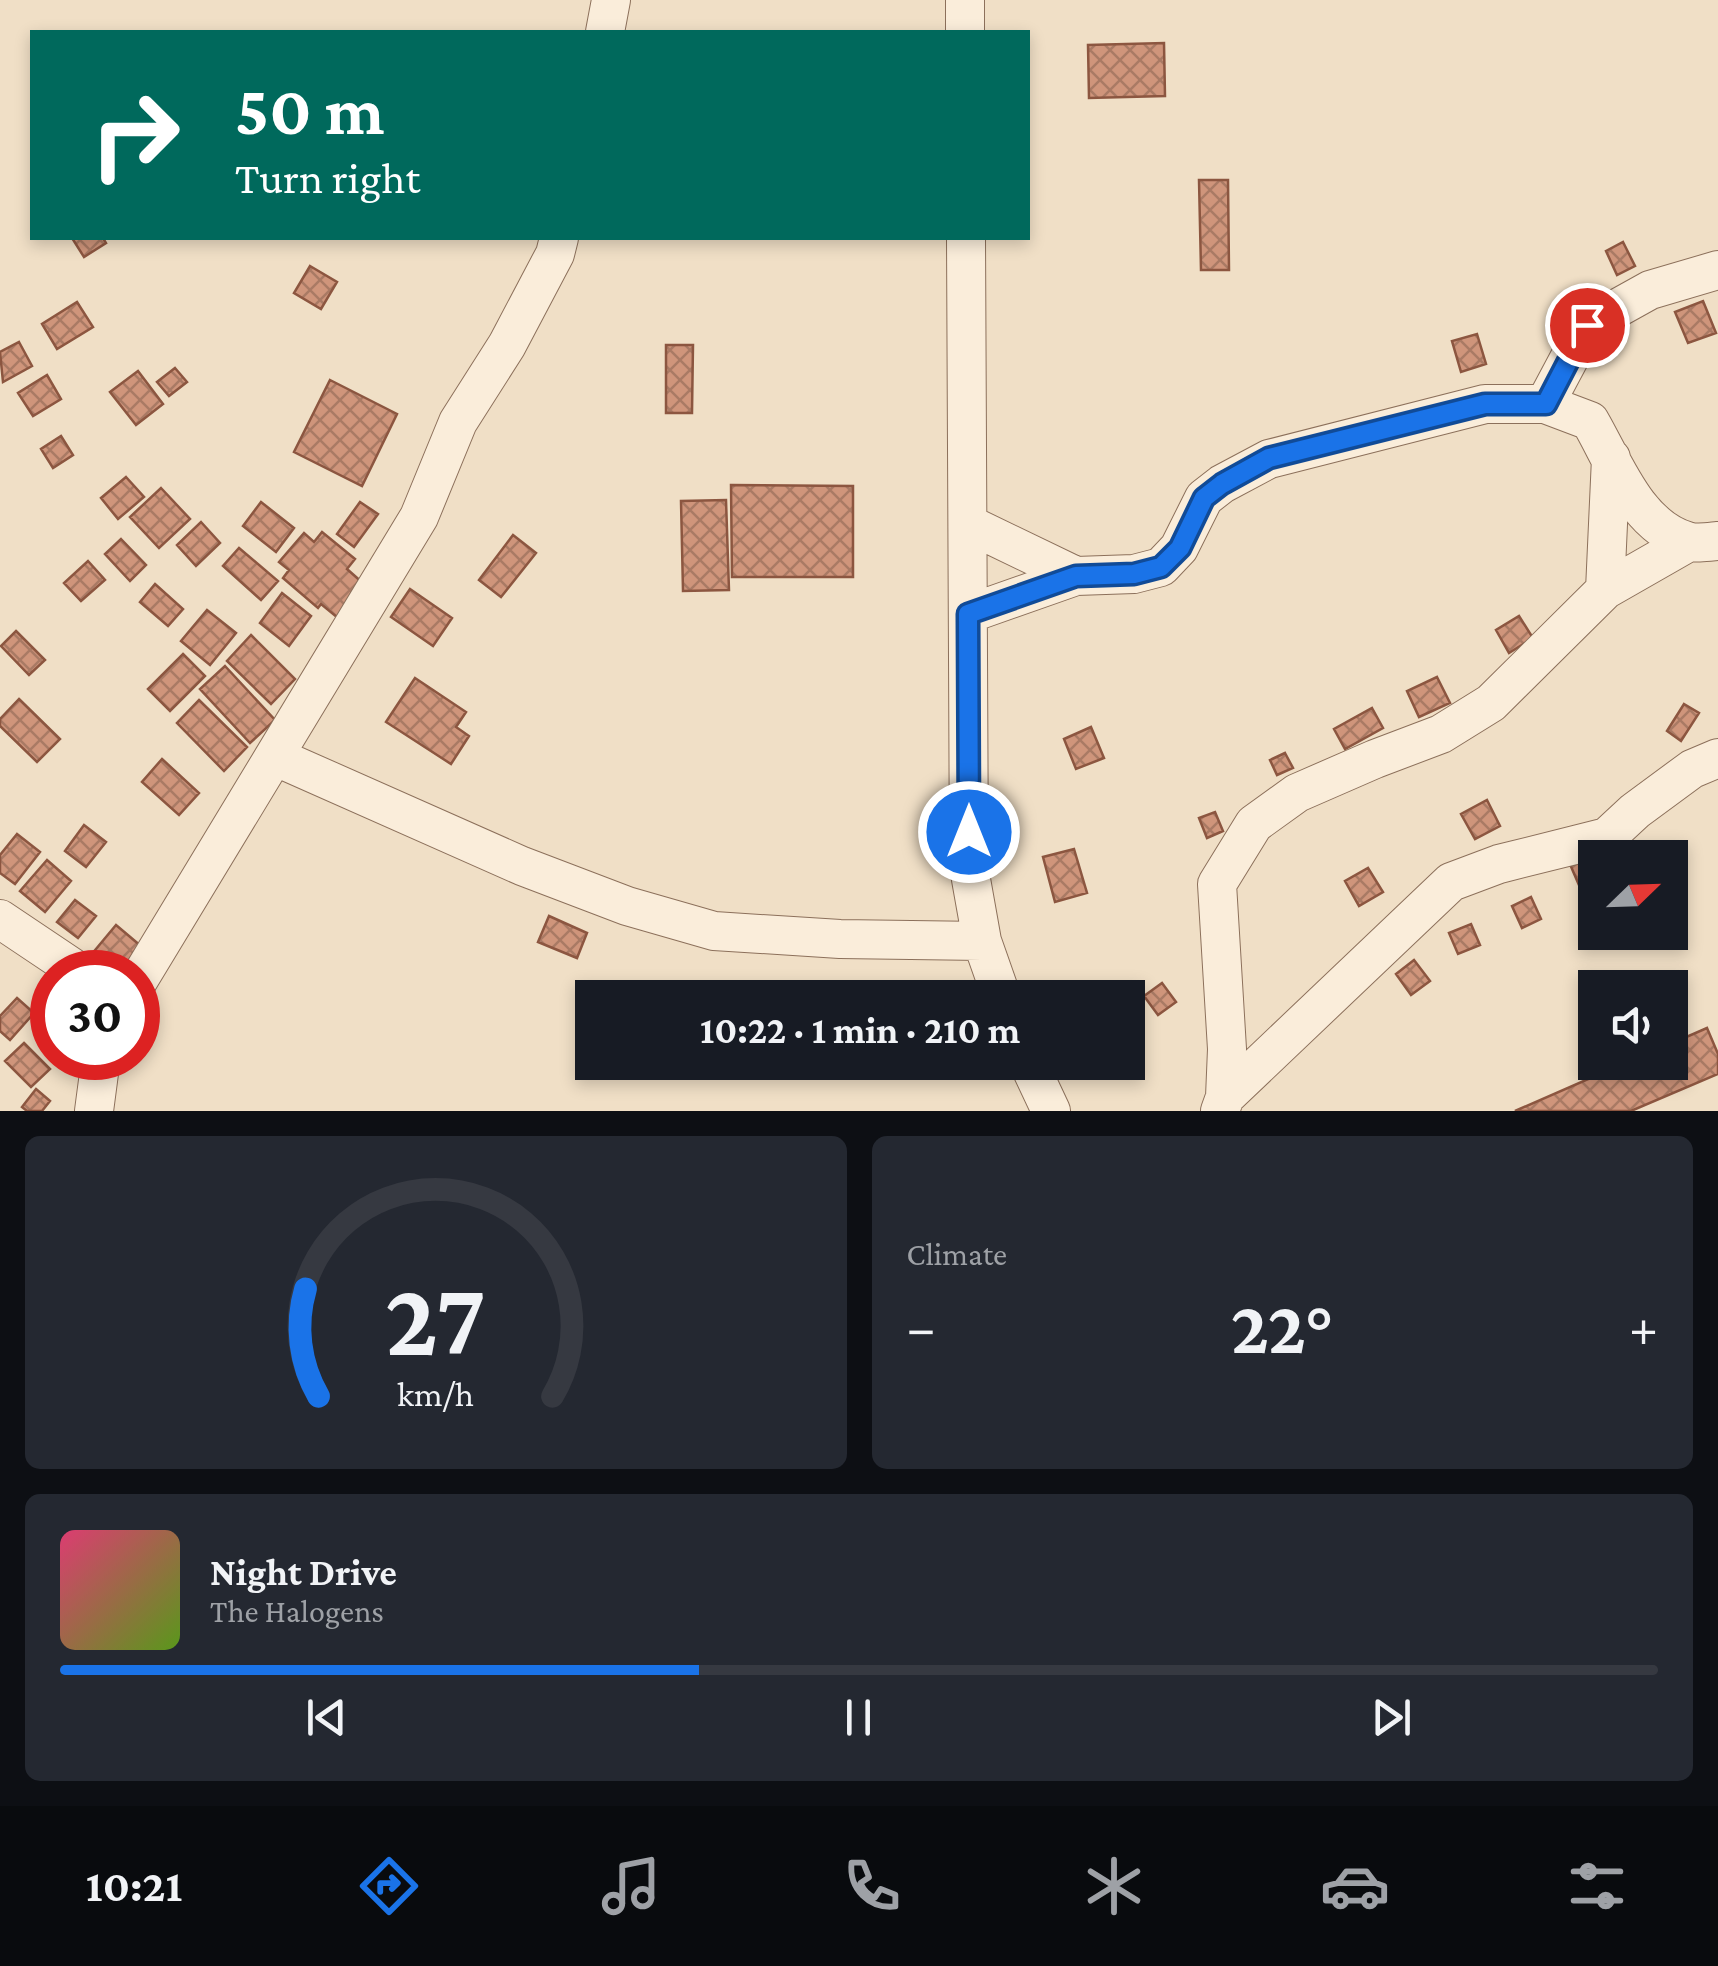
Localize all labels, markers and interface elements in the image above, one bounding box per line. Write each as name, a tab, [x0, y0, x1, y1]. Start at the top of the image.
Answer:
icon: right	[70, 70, 200, 200]
text: 50 m	[235, 71, 385, 149]
text: Turn right	[235, 153, 420, 203]
pin	[1545, 283, 1630, 368]
icon: arrive	[1560, 298, 1615, 353]
position arrow	[917, 780, 1021, 884]
north arrow	[1578, 840, 1688, 950]
map controls	[1578, 840, 1688, 1080]
speed limit sign: 30	[30, 950, 160, 1080]
button: sound	[1578, 970, 1688, 1080]
text: 10:22 · 1 min · 210 m	[700, 1009, 1020, 1051]
text: Climate	[907, 1236, 1007, 1272]
text: 27	[385, 1261, 486, 1376]
text: 22°	[1231, 1286, 1334, 1369]
text: −	[907, 1297, 936, 1358]
text: +	[1629, 1297, 1658, 1358]
text: km/h	[397, 1374, 474, 1414]
text: Night Drive	[210, 1551, 397, 1593]
text: The Halogens	[210, 1593, 384, 1629]
icon: previous	[299, 1690, 354, 1745]
icon: pause	[831, 1690, 886, 1745]
icon: next	[1364, 1690, 1419, 1745]
icon: directions	[354, 1851, 424, 1921]
icon: music	[596, 1851, 666, 1921]
icon: phone	[837, 1851, 907, 1921]
icon: climate	[1079, 1851, 1149, 1921]
icon: car	[1320, 1851, 1390, 1921]
icon: filters	[1562, 1851, 1632, 1921]
text: 10:21	[86, 1861, 182, 1911]

